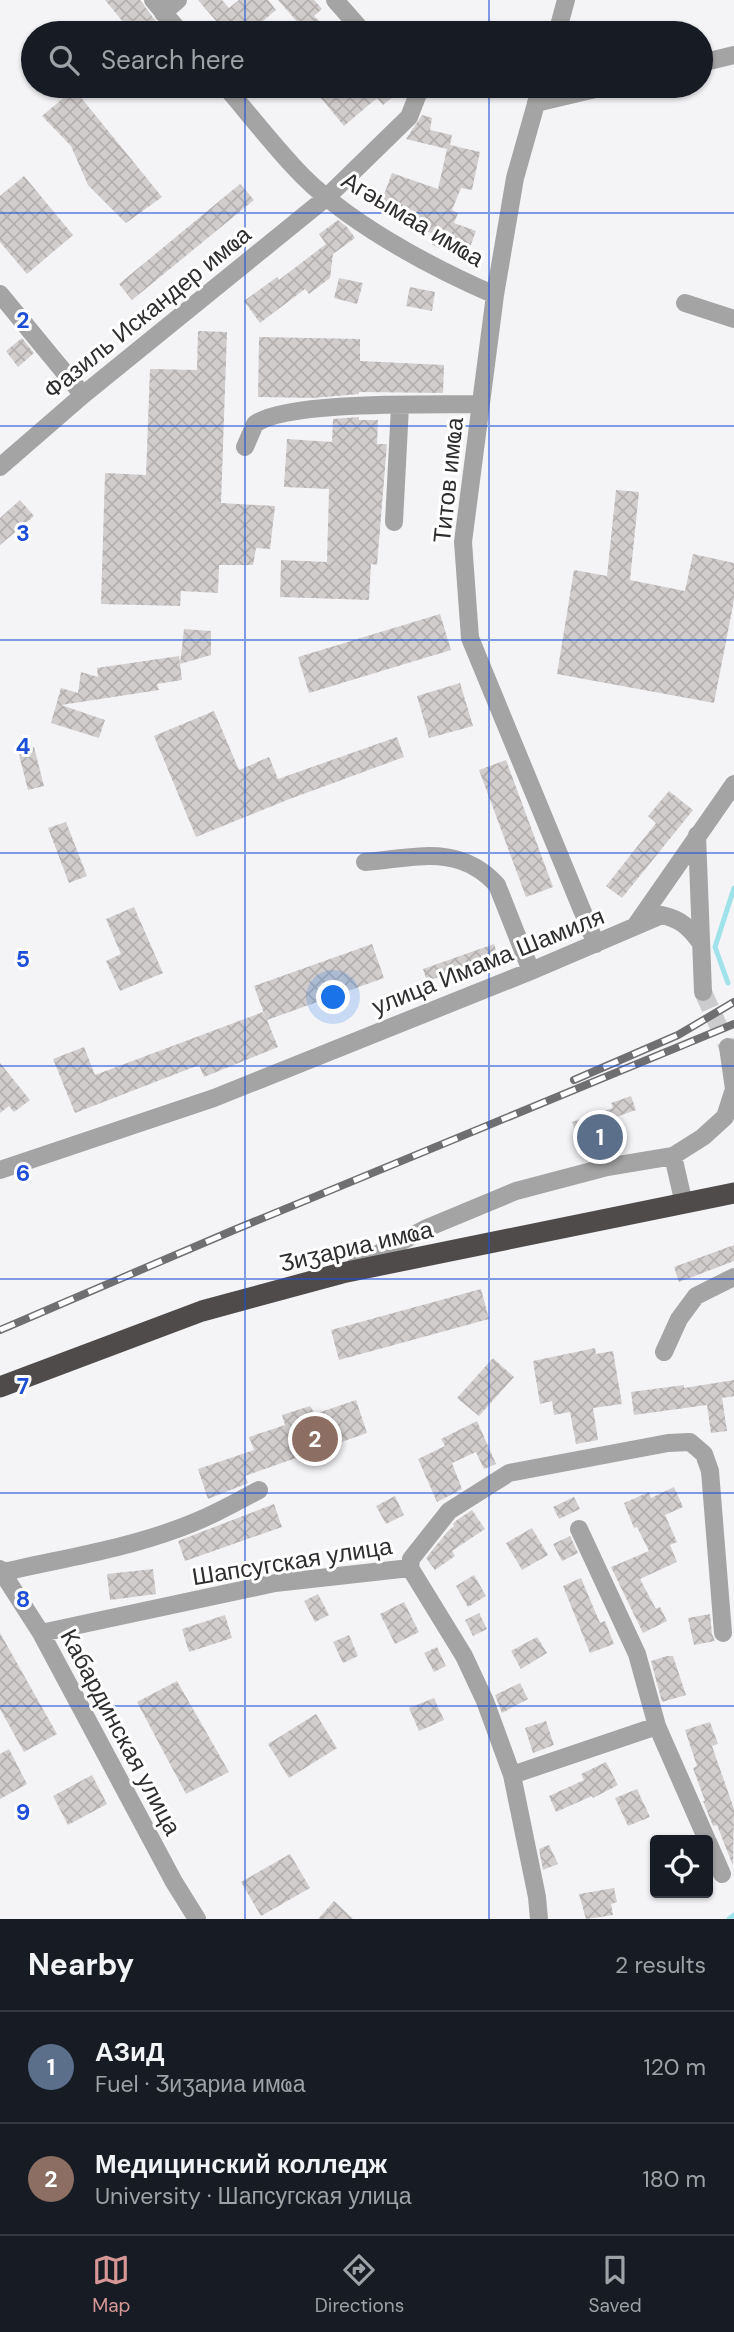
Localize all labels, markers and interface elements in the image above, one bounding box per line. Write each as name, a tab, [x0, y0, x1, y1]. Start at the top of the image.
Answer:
search box	[21, 21, 713, 98]
icon: search	[45, 41, 83, 79]
text: Search here	[101, 43, 244, 77]
street label: Агәымаа имҩа	[336, 164, 490, 274]
street label: Фазиль Искандер имҩа	[37, 218, 258, 405]
text: 2	[16, 305, 30, 335]
street label: Титов имҩа	[426, 415, 470, 544]
text: 3	[16, 518, 30, 548]
text: 4	[16, 731, 31, 761]
street label: улица Имама Шамиля	[367, 900, 609, 1022]
text: 5	[16, 944, 30, 974]
your location	[316, 980, 350, 1014]
pin: 1	[577, 1111, 623, 1163]
text: 6	[16, 1158, 30, 1188]
street label: Ӡиӡариа имҩа	[276, 1213, 436, 1279]
text: 7	[17, 1371, 29, 1401]
pin: 2	[292, 1413, 338, 1465]
street label: Шапсугская улица	[190, 1530, 395, 1592]
text: 8	[16, 1584, 30, 1614]
street label: Кабардинская улица	[54, 1624, 189, 1841]
text: 9	[16, 1797, 30, 1827]
map controls	[650, 1835, 713, 1898]
button: locate	[650, 1835, 713, 1898]
text: Nearby	[28, 1945, 134, 1984]
text: 2 results	[615, 1950, 706, 1980]
text: АЗиД	[95, 2035, 165, 2069]
text: 1	[47, 2052, 55, 2082]
text: 120 m	[643, 2052, 706, 2082]
text: Fuel · Ӡиӡариа имҩа	[95, 2069, 306, 2099]
text: Медицинский колледж	[95, 2147, 387, 2181]
text: 2	[44, 2164, 58, 2194]
text: 180 m	[642, 2164, 706, 2194]
text: University · Шапсугская улица	[95, 2181, 411, 2211]
tab: Map	[92, 2251, 130, 2318]
tab: Directions	[315, 2251, 404, 2318]
tab: Saved	[589, 2251, 642, 2318]

